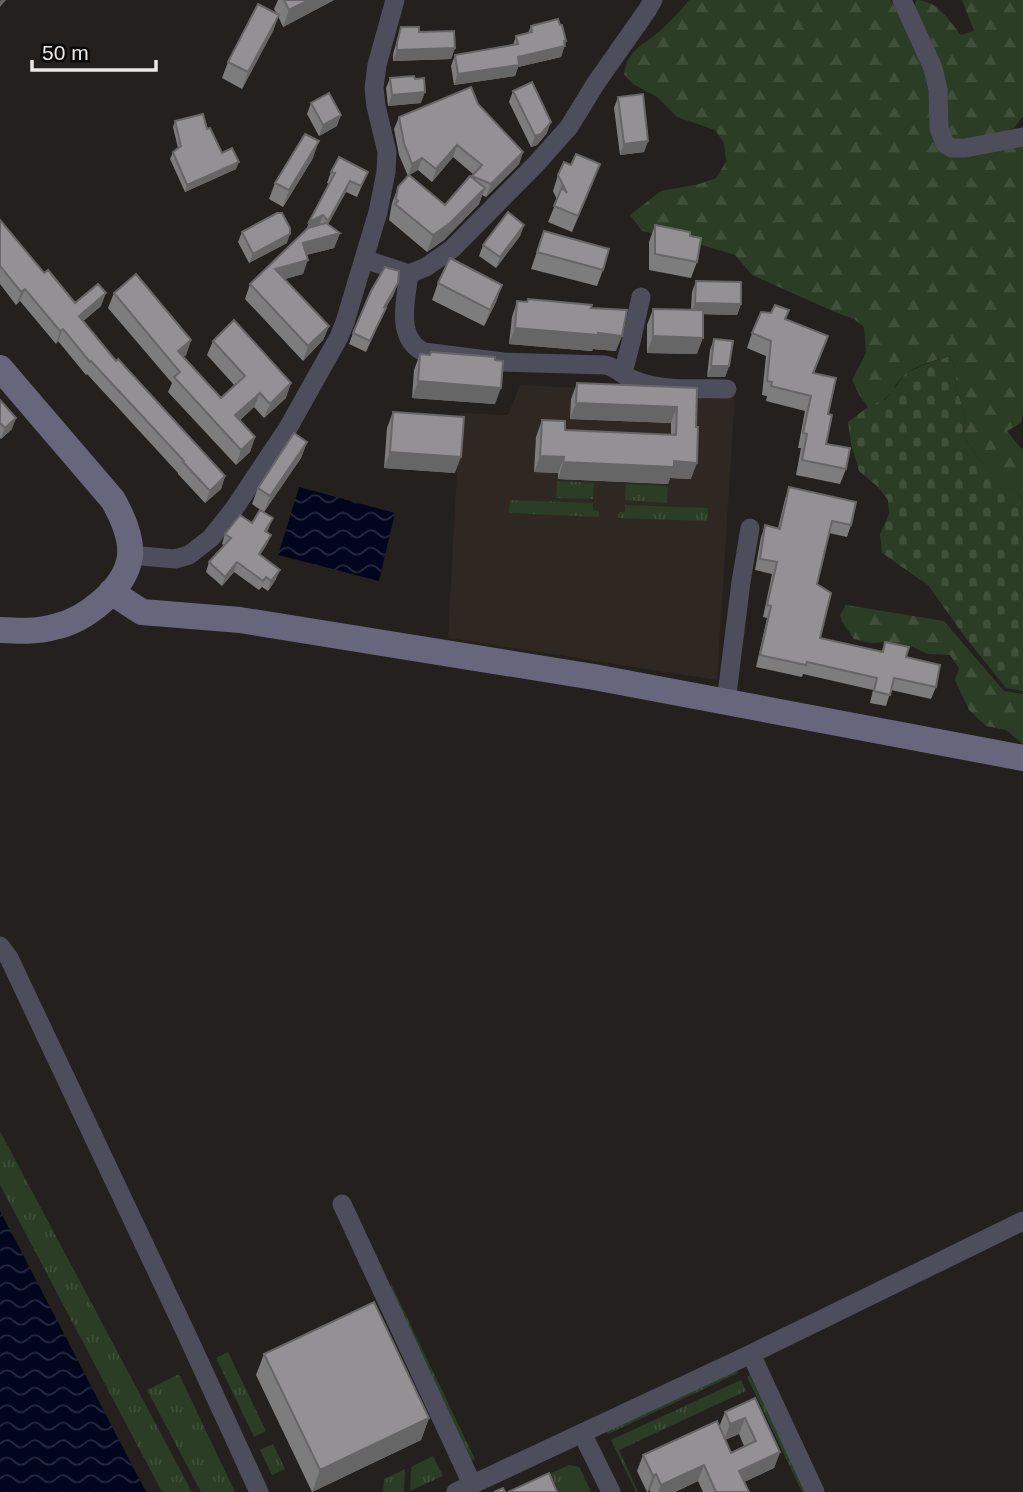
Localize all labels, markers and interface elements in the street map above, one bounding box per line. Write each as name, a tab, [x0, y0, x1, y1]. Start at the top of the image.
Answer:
scale bar	[32, 28, 156, 72]
text: 50 m	[42, 41, 89, 64]

